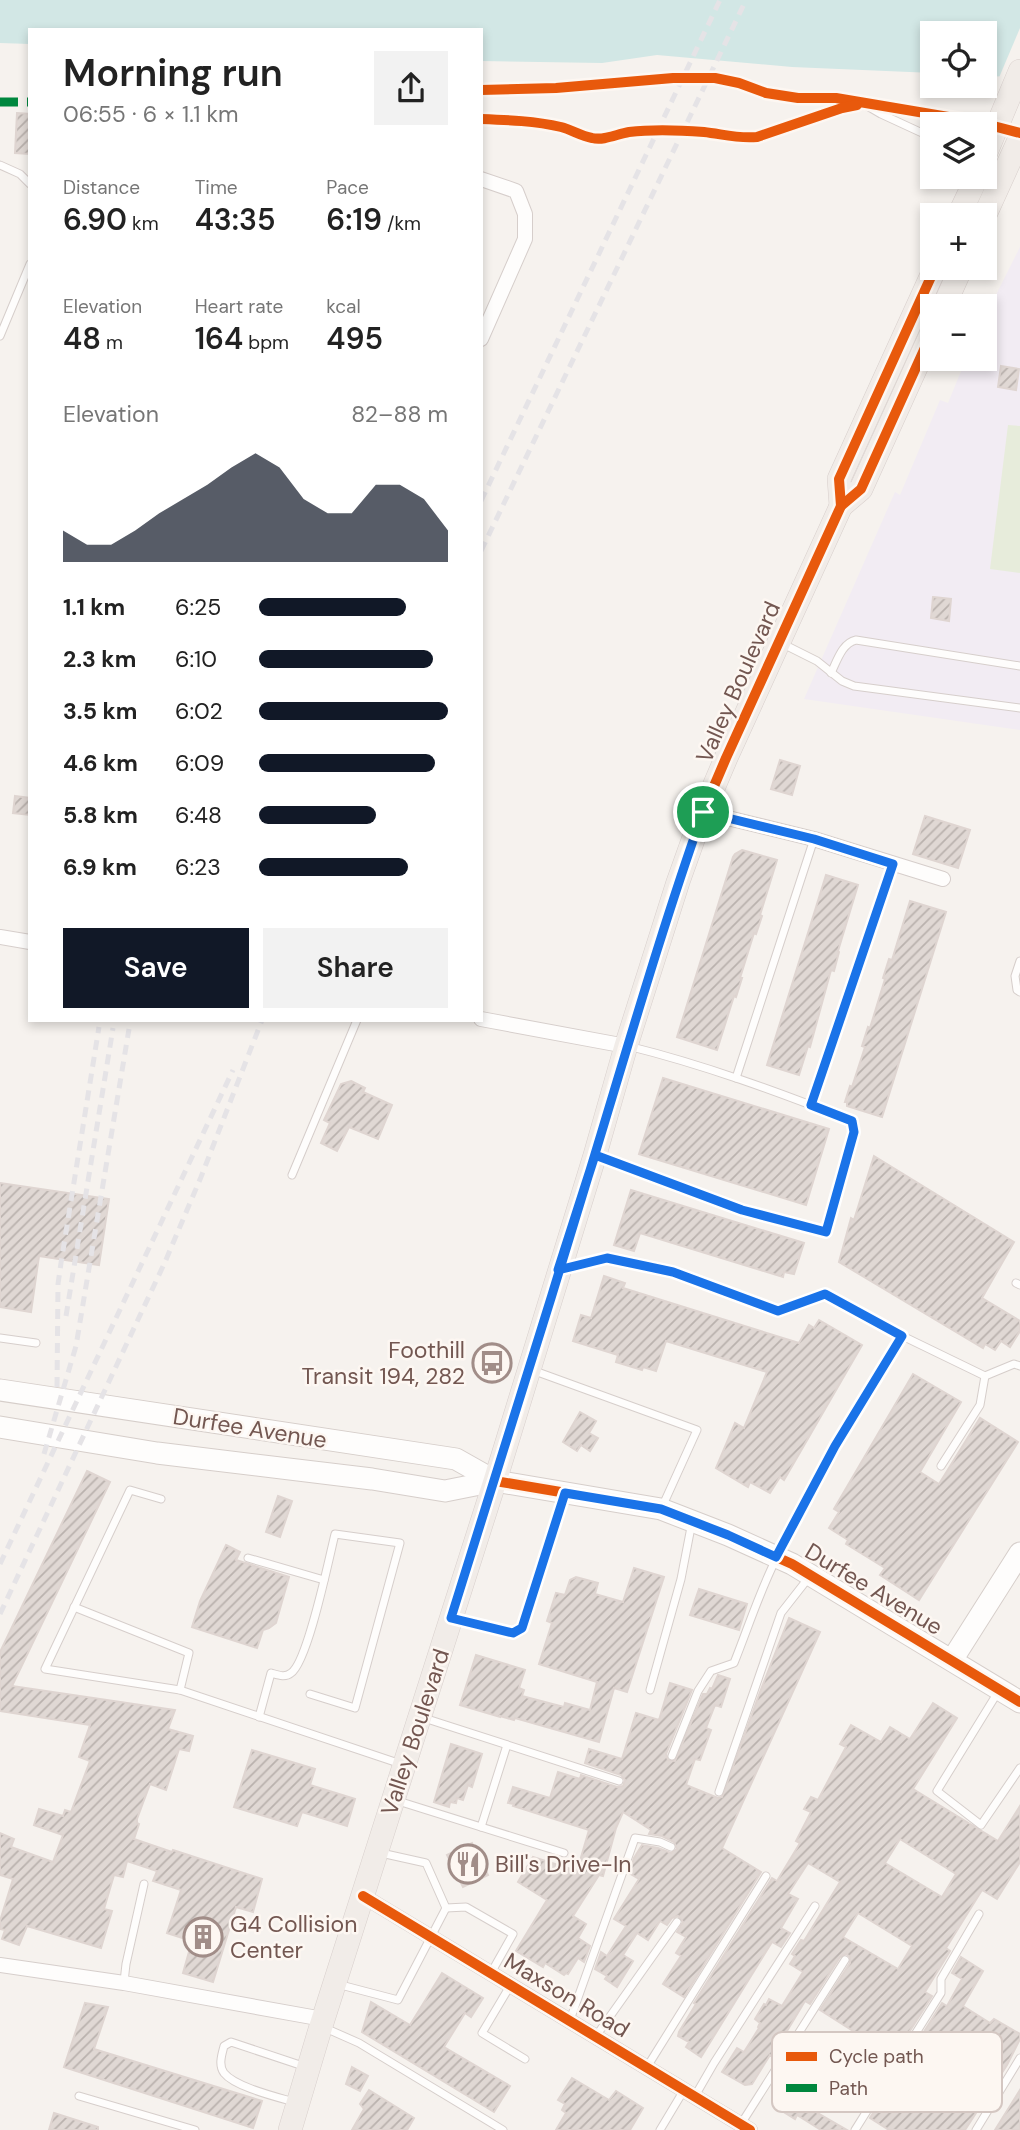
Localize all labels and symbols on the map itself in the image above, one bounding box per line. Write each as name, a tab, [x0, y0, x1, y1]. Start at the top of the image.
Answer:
street label: Valley Boulevard	[689, 597, 787, 767]
pin	[673, 782, 733, 842]
place label: Foothill Transit 194, 282	[301, 1335, 465, 1391]
bus stop icon: Foothill Transit 194, 282	[471, 1342, 513, 1384]
street label: Durfee Avenue	[171, 1401, 329, 1455]
street label: Durfee Avenue	[800, 1536, 948, 1642]
street label: Valley Boulevard	[374, 1645, 456, 1819]
restaurant icon: Bill's Drive-In	[447, 1843, 489, 1885]
place label: Bill's Drive-In	[495, 1849, 631, 1879]
place label: G4 Collision Center	[230, 1909, 357, 1965]
building icon: G4 Collision Center	[182, 1916, 224, 1958]
street label: Maxson Road	[499, 1946, 635, 2044]
legend	[772, 2032, 1002, 2112]
text: Cycle path	[829, 2044, 924, 2069]
text: Path	[829, 2076, 868, 2101]

